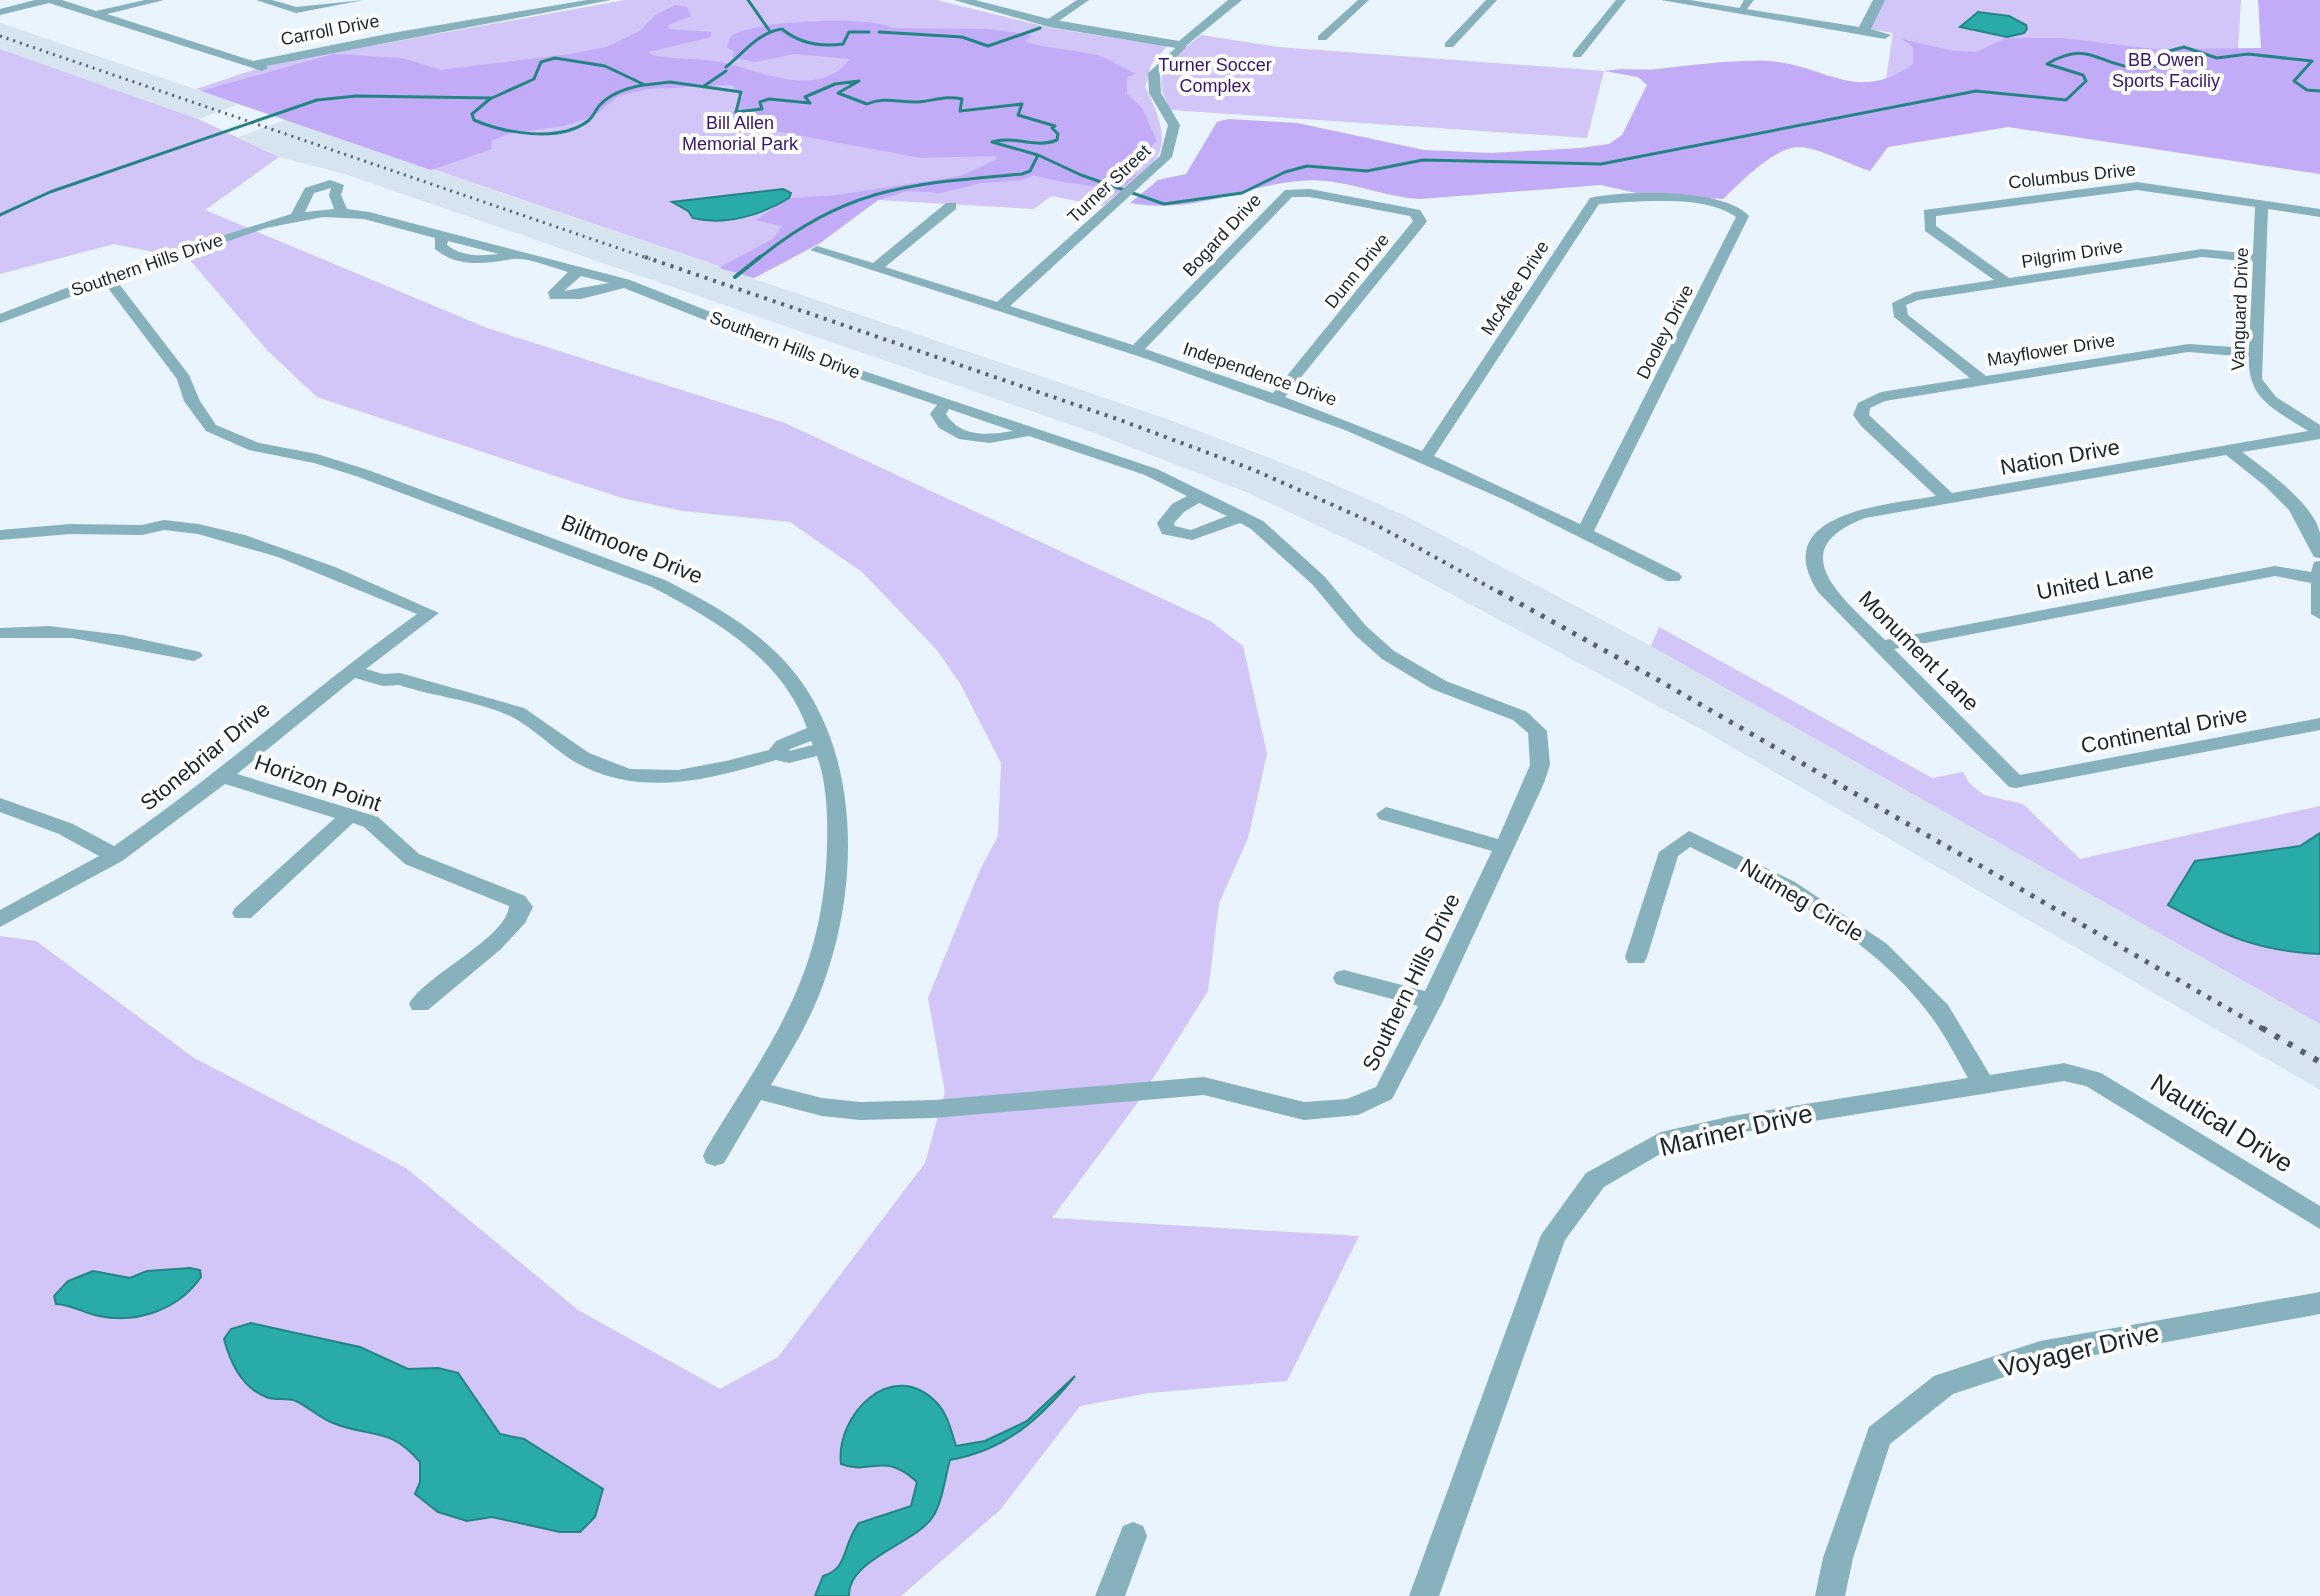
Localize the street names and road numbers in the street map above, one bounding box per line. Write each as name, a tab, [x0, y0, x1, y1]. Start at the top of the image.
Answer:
street label: Carroll Drive	[279, 11, 381, 49]
street label: Turner Street	[1064, 141, 1154, 227]
street label: Columbus Drive	[2007, 159, 2137, 193]
street label: Bogard Drive	[1179, 190, 1265, 280]
street label: Southern Hills Drive	[69, 230, 225, 300]
street label: Dunn Drive	[1321, 230, 1393, 312]
street label: Pilgrim Drive	[2020, 236, 2124, 272]
street label: McAfee Drive	[1477, 237, 1553, 339]
street label: Vanguard Drive	[2228, 247, 2252, 371]
street label: Dooley Drive	[1633, 282, 1697, 382]
street label: Southern Hills Drive	[707, 307, 863, 383]
street label: Mayflower Drive	[1986, 330, 2116, 370]
street label: Independence Drive	[1181, 338, 1339, 410]
street label: Nation Drive	[1998, 434, 2122, 480]
street label: Biltmoore Drive	[558, 509, 706, 589]
street label: United Lane	[2034, 557, 2156, 605]
street label: Monument Lane	[1854, 586, 1984, 716]
street label: Stonebriar Drive	[135, 696, 275, 816]
street label: Continental Drive	[2079, 702, 2249, 758]
street label: Horizon Point	[251, 750, 385, 816]
street label: Nutmeg Circle	[1736, 853, 1868, 947]
street label: Southern Hills Drive	[1357, 889, 1465, 1075]
street label: Nautical Drive	[2145, 1067, 2299, 1179]
street label: Mariner Drive	[1657, 1098, 1815, 1162]
street label: Voyager Drive	[1996, 1317, 2162, 1383]

